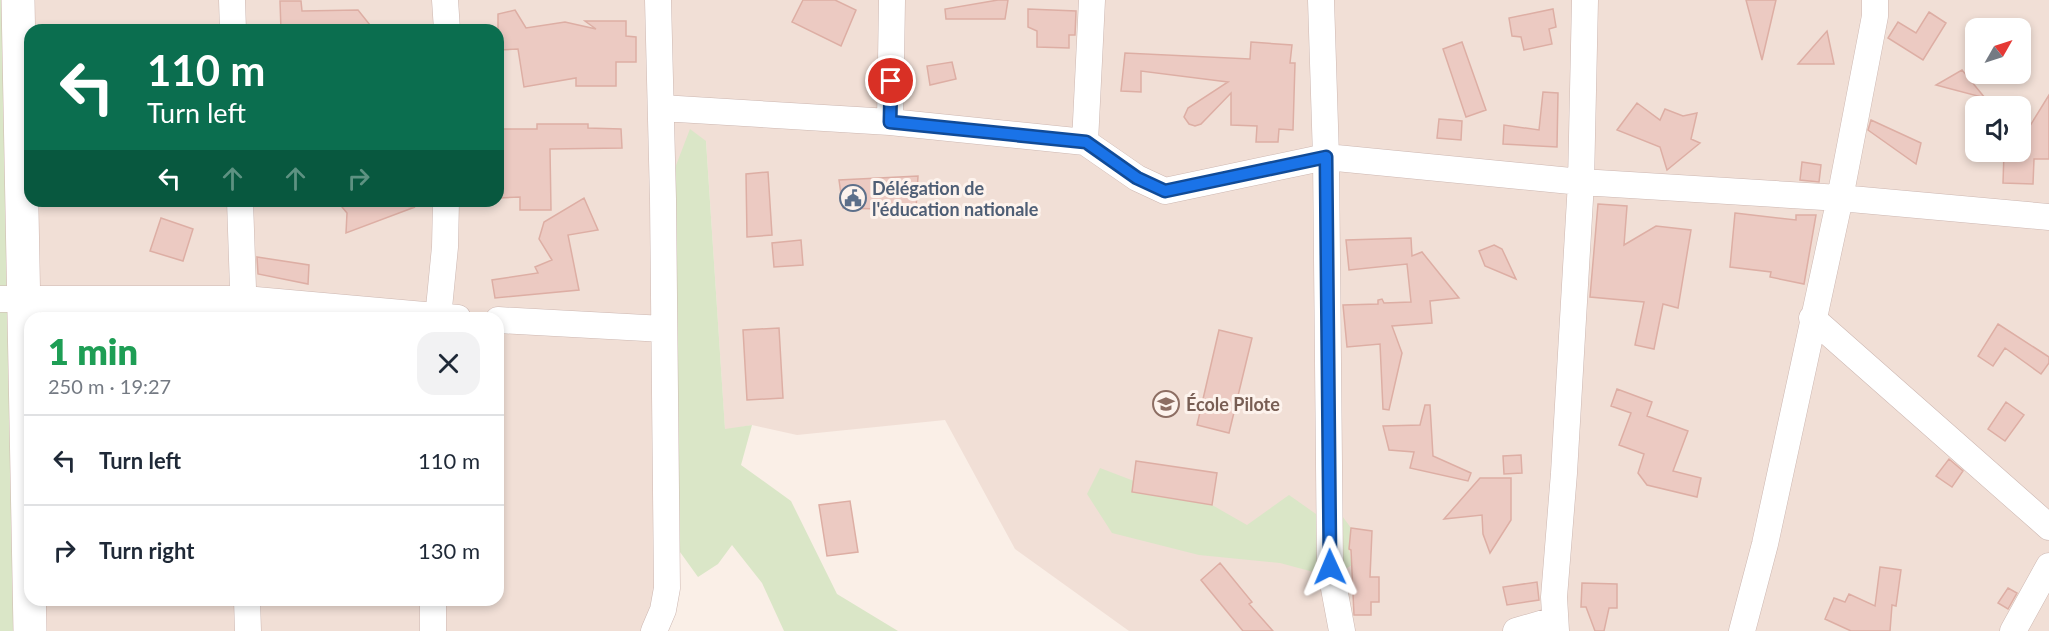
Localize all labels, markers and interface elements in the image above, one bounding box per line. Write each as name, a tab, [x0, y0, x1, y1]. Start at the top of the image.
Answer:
north arrow	[1965, 18, 2031, 84]
map controls	[1965, 18, 2031, 162]
text: 110 m	[147, 45, 265, 95]
icon: left	[48, 48, 126, 126]
pin	[865, 55, 916, 106]
icon: arrive	[874, 64, 907, 97]
text: Turn left	[147, 96, 246, 129]
button: sound	[1965, 96, 2031, 162]
icon: left	[153, 162, 186, 195]
icon: ahead	[216, 162, 249, 195]
icon: ahead	[279, 162, 312, 195]
icon: right	[342, 162, 375, 195]
place label: Délégation de l'éducation nationale	[872, 177, 1039, 220]
public building icon: Délégation de l'éducation nationale	[838, 183, 868, 213]
text: 1 min	[48, 329, 138, 373]
button: close	[417, 332, 480, 395]
text: 250 m · 19:27	[48, 374, 171, 398]
school or university icon: École Pilote	[1151, 389, 1181, 419]
place label: École Pilote	[1186, 393, 1280, 415]
icon: left	[48, 444, 81, 477]
text: Turn left	[99, 447, 181, 474]
text: 110 m	[418, 447, 480, 474]
icon: right	[48, 534, 81, 567]
position arrow	[1298, 535, 1362, 599]
text: Turn right	[99, 537, 194, 564]
text: 130 m	[418, 537, 480, 564]

